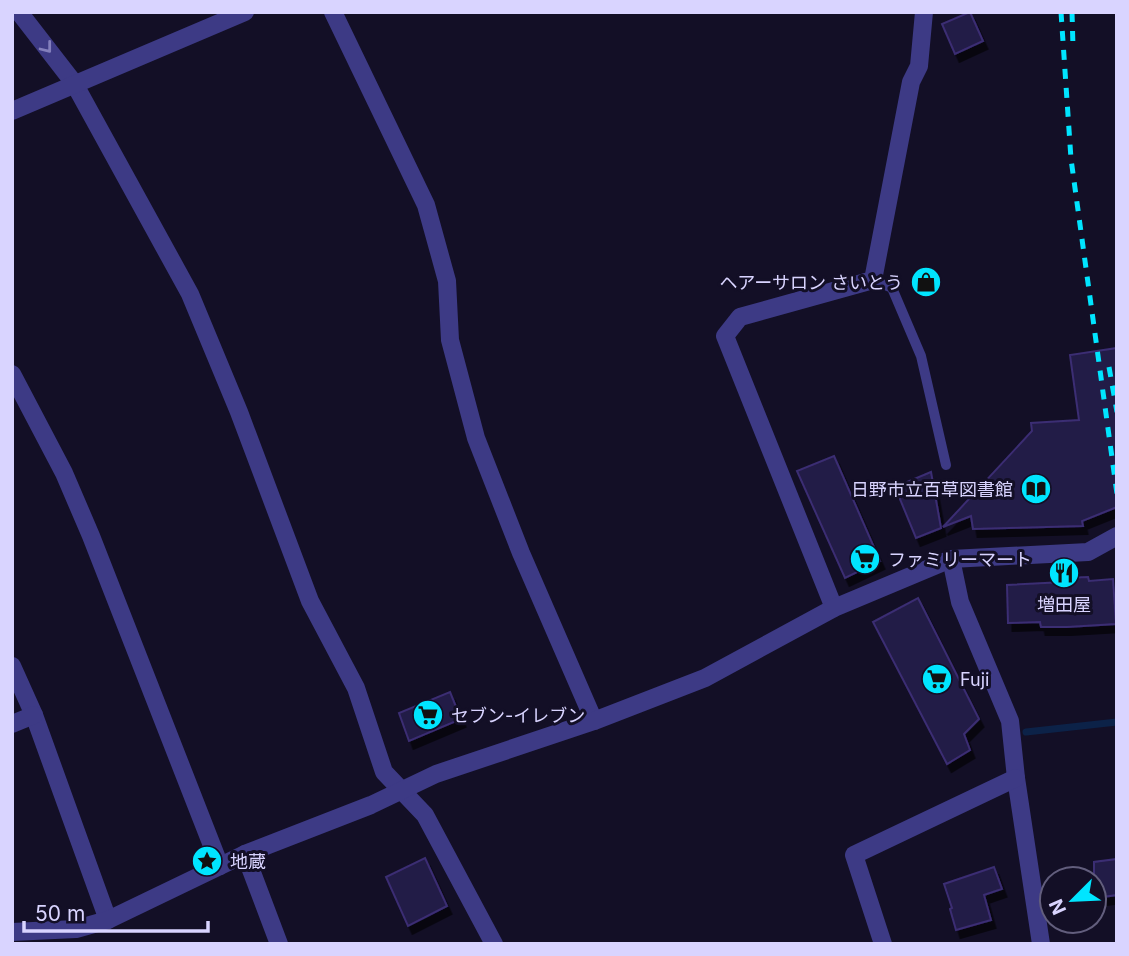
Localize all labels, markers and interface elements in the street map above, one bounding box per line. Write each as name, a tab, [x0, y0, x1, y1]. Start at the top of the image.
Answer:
one-way arrow	[38, 40, 51, 52]
shop icon: ヘアーサロン さいとう	[909, 265, 943, 299]
place label: ヘアーサロン さいとう	[719, 272, 903, 293]
library icon: 日野市立百草図書館	[1019, 472, 1053, 506]
place label: 日野市立百草図書館	[851, 479, 1013, 500]
supermarket icon: ファミリーマート	[848, 542, 882, 576]
place label: ファミリーマート	[888, 549, 1032, 570]
restaurant icon: 増田屋	[1047, 556, 1081, 590]
place label: 増田屋	[1037, 594, 1091, 615]
supermarket icon: Fuji	[920, 662, 954, 696]
place label: Fuji	[960, 669, 989, 690]
supermarket icon: セブン-イレブン	[411, 698, 445, 732]
place label: セブン-イレブン	[451, 705, 585, 726]
place icon: 地蔵	[190, 844, 224, 878]
place label: 地蔵	[230, 851, 266, 872]
north arrow	[1038, 865, 1108, 935]
scale bar	[24, 890, 208, 934]
text: N	[1044, 895, 1071, 918]
text: 50 m	[35, 901, 85, 926]

